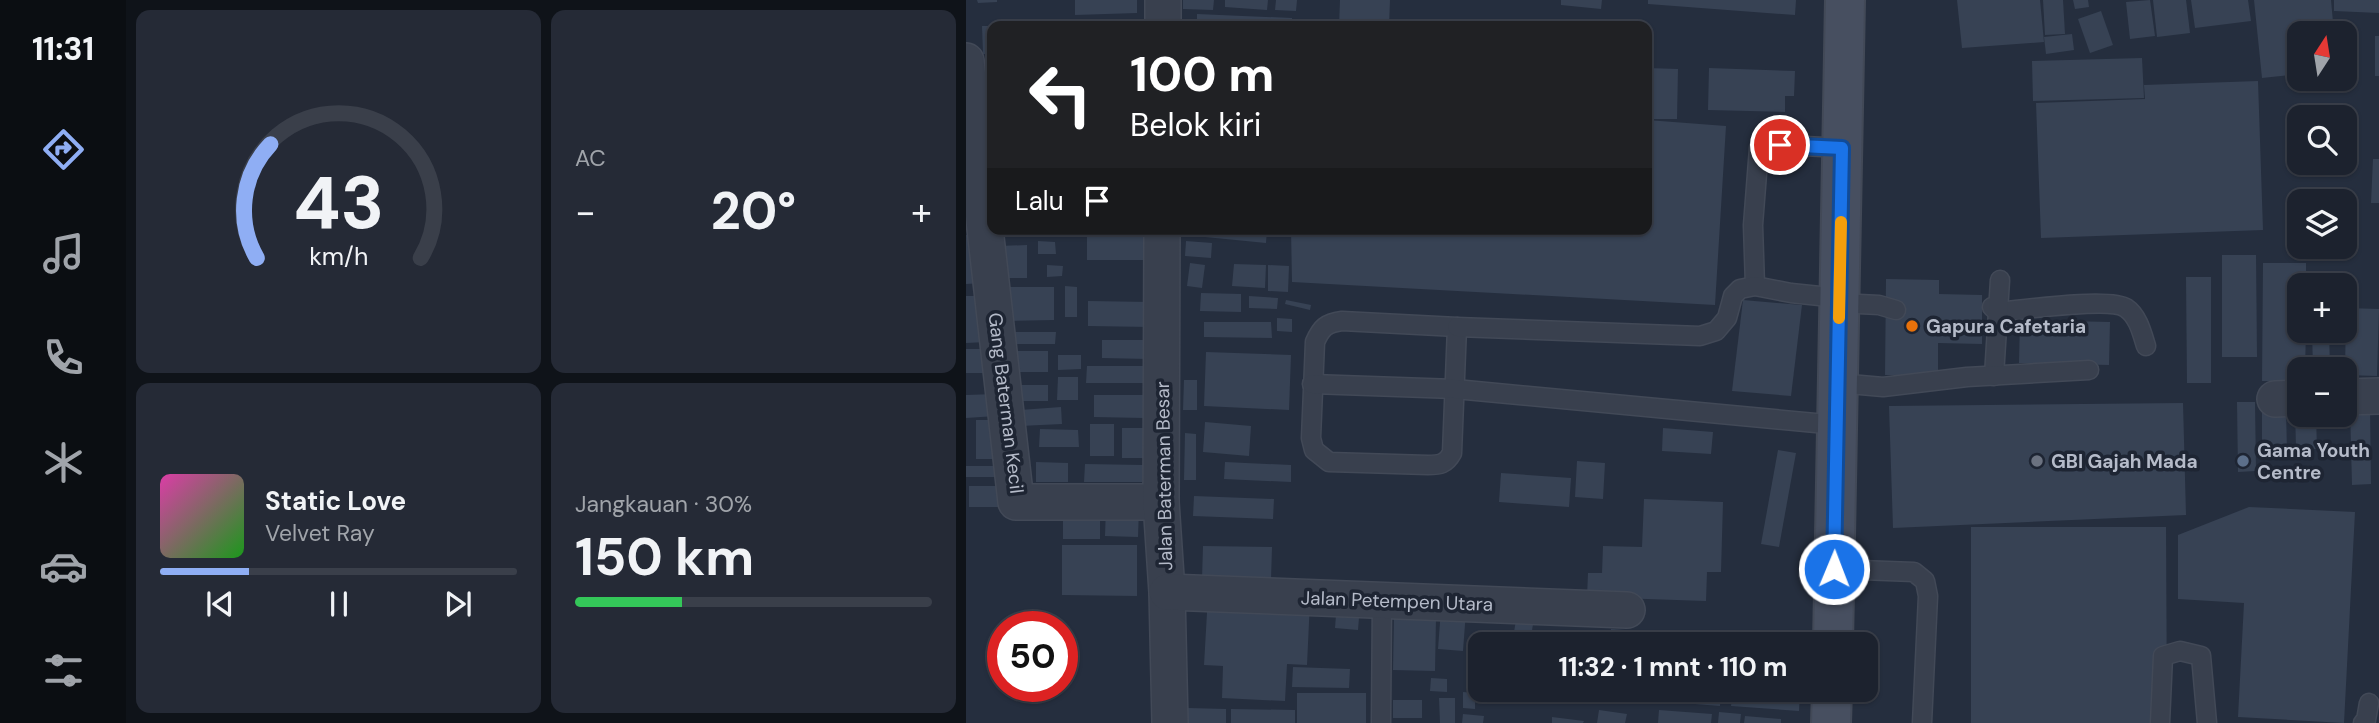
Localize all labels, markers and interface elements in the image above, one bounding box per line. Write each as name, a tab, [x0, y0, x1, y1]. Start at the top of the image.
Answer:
north arrow	[2287, 21, 2357, 91]
map controls	[2287, 21, 2357, 427]
text: 11:31	[32, 28, 94, 70]
text: 100 m	[1130, 42, 1274, 106]
icon: left	[1015, 49, 1106, 140]
text: Belok kiri	[1130, 104, 1262, 146]
button: search	[2287, 105, 2357, 175]
pin	[1750, 115, 1810, 175]
icon: directions	[39, 125, 88, 174]
icon: arrive	[1761, 126, 1799, 164]
text: AC	[575, 143, 606, 173]
text: 43	[293, 156, 384, 251]
text: 20°	[711, 177, 796, 245]
icon: arrive	[1078, 182, 1116, 220]
text: Lalu	[1015, 184, 1064, 218]
text: −	[575, 187, 596, 237]
text: +	[911, 187, 932, 237]
button: layers	[2287, 189, 2357, 259]
icon: music	[39, 229, 88, 278]
text: km/h	[309, 239, 368, 272]
button: +	[2287, 273, 2357, 343]
street label: Gang Baterman Kecil	[983, 311, 1029, 495]
place label: Gapura Cafetaria	[1926, 314, 2086, 339]
marker: Gapura Cafetaria	[1904, 318, 1920, 334]
icon: phone	[39, 333, 88, 382]
button: −	[2287, 357, 2357, 427]
street label: Jalan Baterman Besar	[1150, 381, 1178, 571]
icon: climate	[39, 438, 88, 487]
place label: Gama Youth Centre	[2257, 438, 2370, 485]
place label: GBI Gajah Mada	[2051, 449, 2198, 474]
marker: GBI Gajah Mada	[2029, 453, 2045, 469]
marker: Gama Youth Centre	[2235, 453, 2251, 469]
text: Static Love	[265, 484, 406, 518]
text: Jangkauan · 30%	[575, 489, 752, 519]
text: Velvet Ray	[265, 518, 375, 548]
text: 150 km	[575, 523, 754, 591]
position arrow	[1797, 532, 1871, 606]
icon: car	[39, 542, 88, 591]
icon: previous	[201, 585, 239, 623]
icon: pause	[320, 585, 358, 623]
icon: next	[439, 585, 477, 623]
street label: Jalan Petempen Utara	[1300, 585, 1494, 617]
speed limit sign: 50	[987, 611, 1078, 702]
icon: filters	[39, 646, 88, 695]
text: 11:32 · 1 mnt · 110 m	[1559, 650, 1787, 684]

